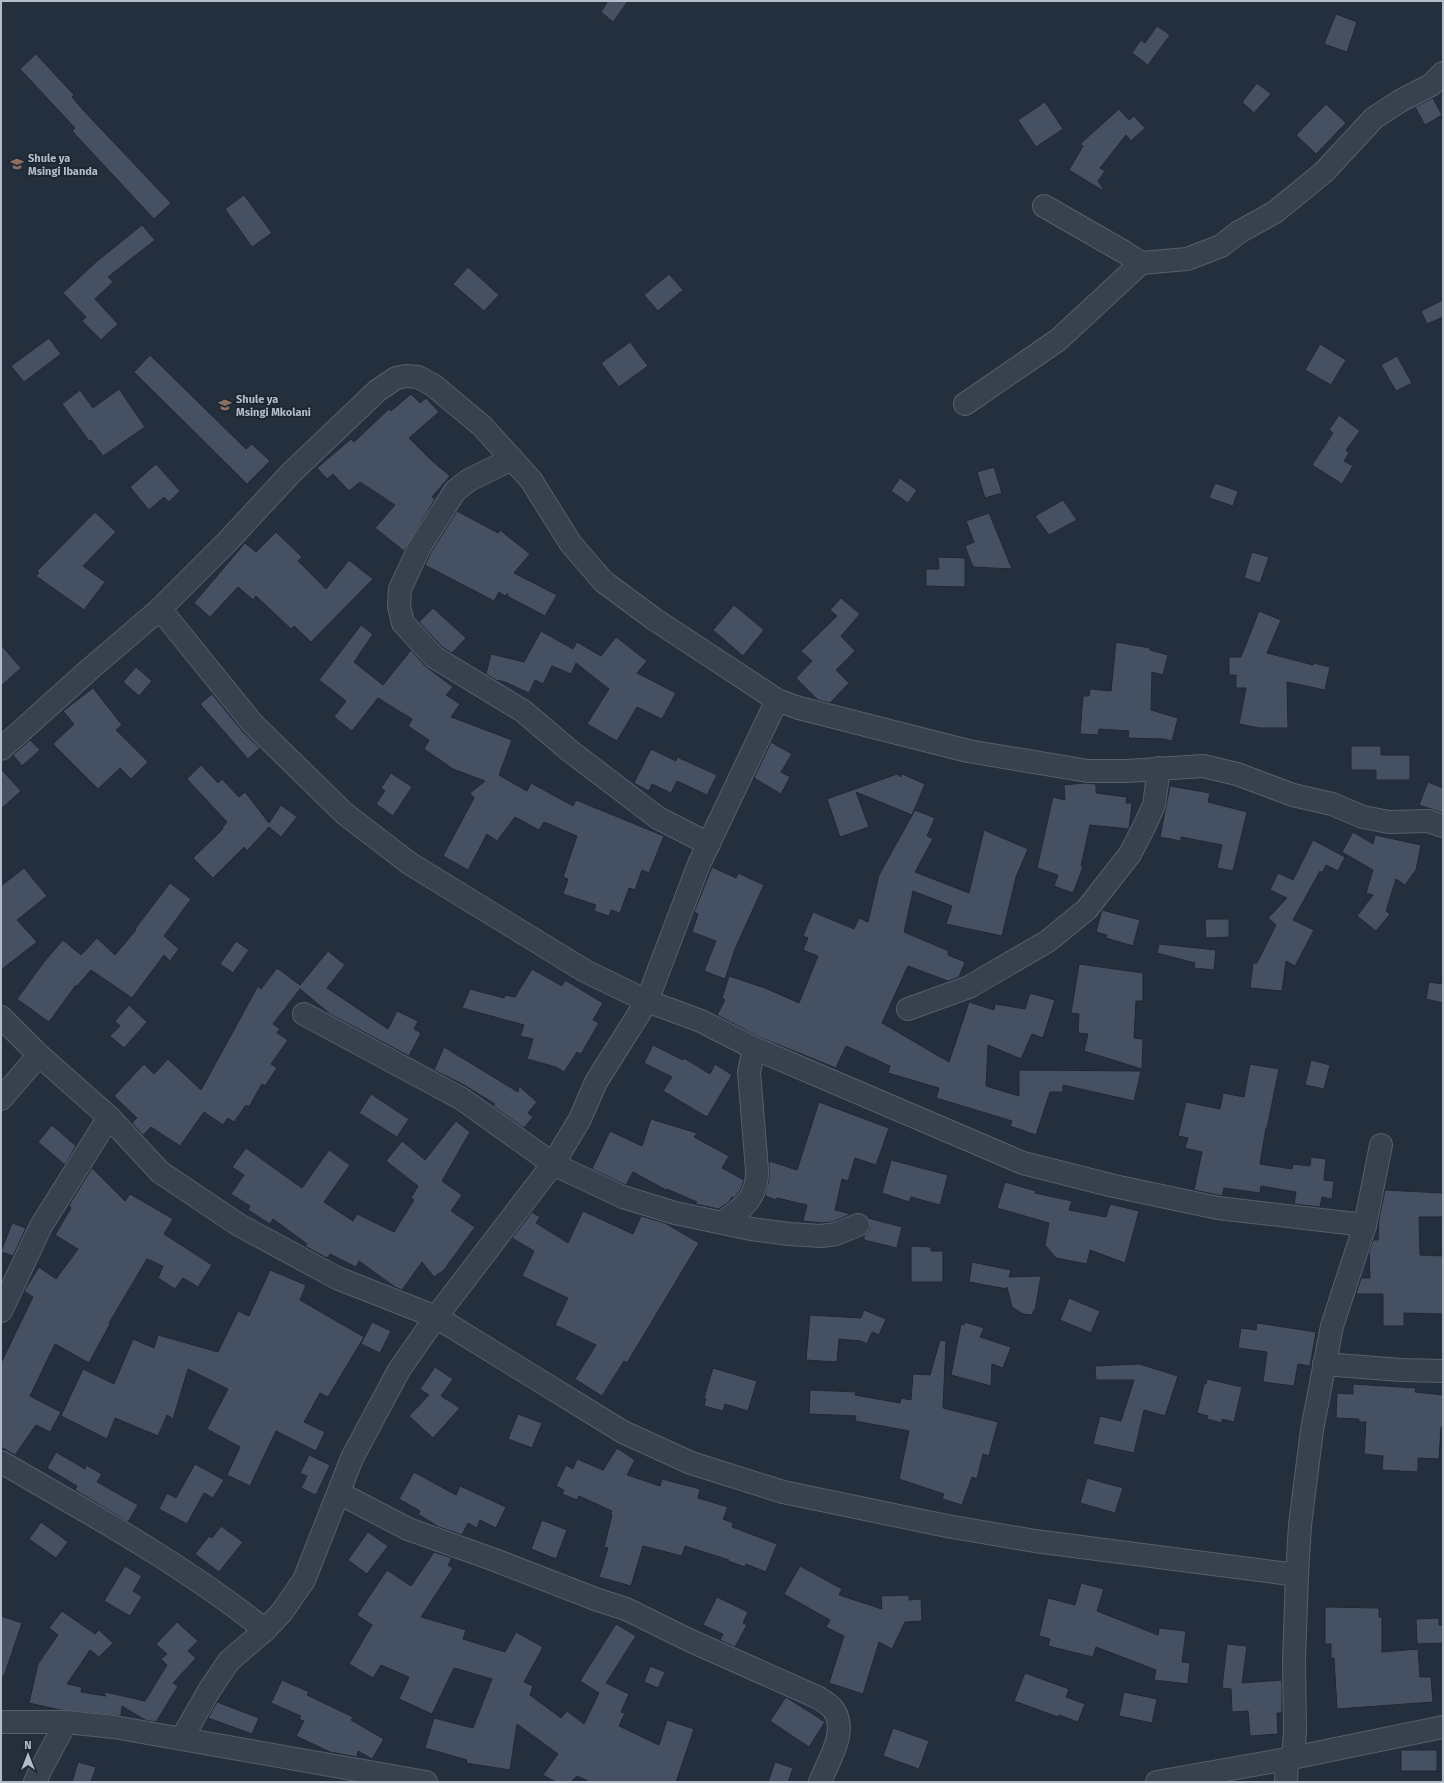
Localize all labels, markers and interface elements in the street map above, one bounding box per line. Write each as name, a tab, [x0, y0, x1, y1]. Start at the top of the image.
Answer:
place label: Shule ya Msingi Ibanda	[28, 152, 98, 178]
school or university icon: Shule ya Msingi Ibanda	[9, 156, 25, 172]
place label: Shule ya Msingi Mkolani	[236, 393, 311, 419]
school or university icon: Shule ya Msingi Mkolani	[217, 397, 233, 413]
north arrow	[8, 1735, 48, 1775]
text: N	[24, 1739, 32, 1752]

